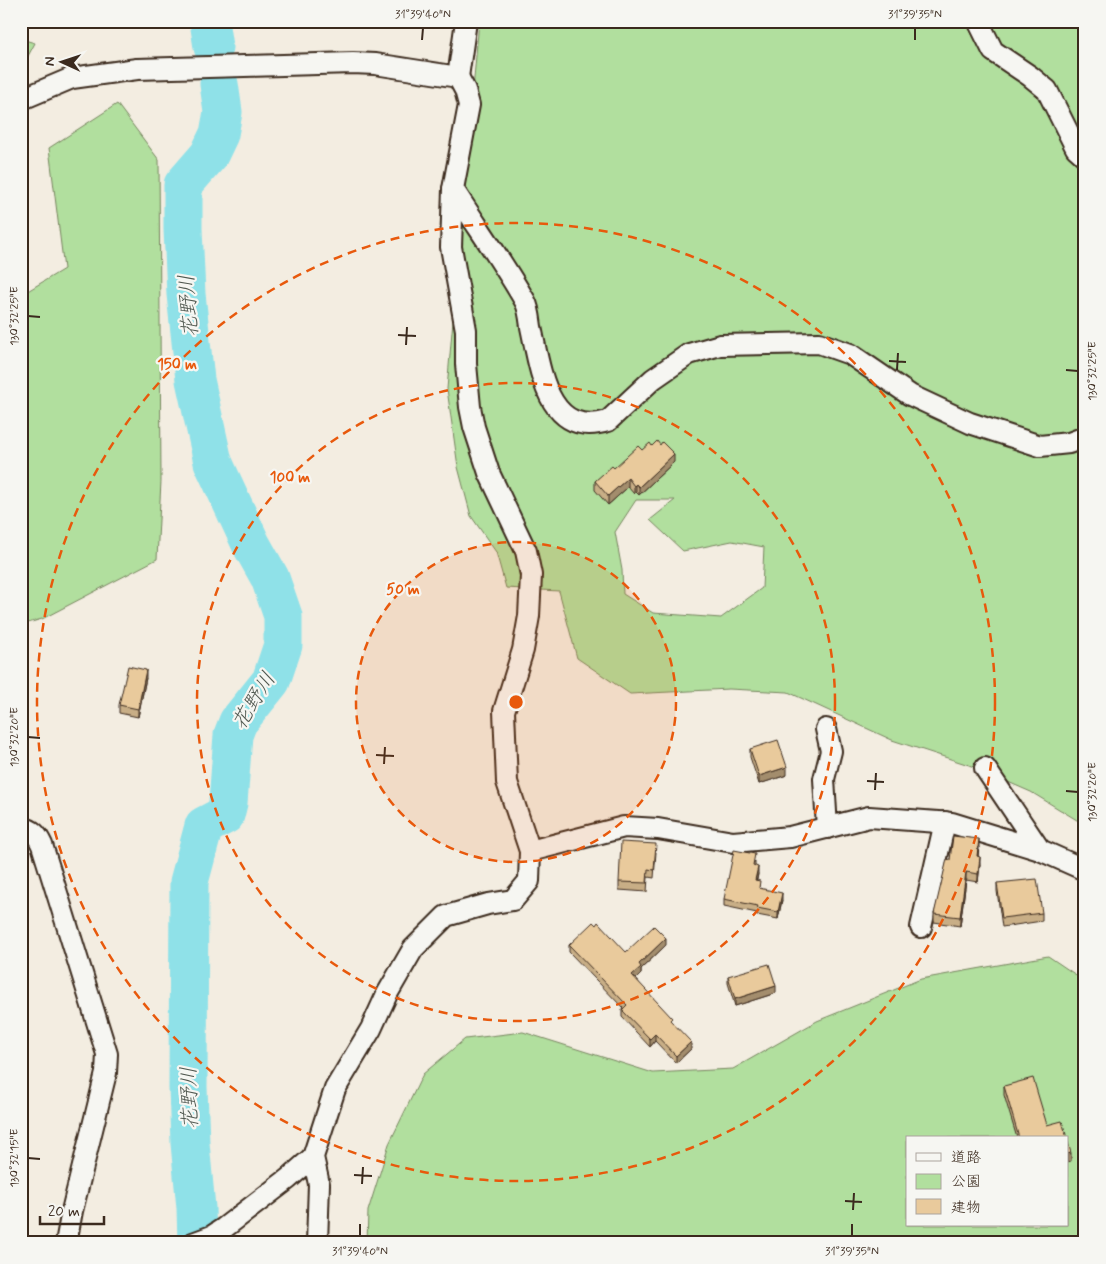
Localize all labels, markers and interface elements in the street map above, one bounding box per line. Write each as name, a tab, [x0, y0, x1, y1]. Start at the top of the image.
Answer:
text: 31°39'40"N	[395, 7, 451, 23]
text: 31°39'35"N	[888, 7, 942, 23]
north arrow	[38, 38, 88, 88]
text: N	[41, 56, 59, 67]
water label: 花野川	[173, 274, 205, 338]
text: 130°32'25"E	[7, 286, 23, 346]
text: 130°32'25"E	[1085, 341, 1101, 401]
text: 150 m	[157, 355, 197, 375]
text: 100 m	[270, 468, 310, 488]
text: 50 m	[386, 580, 420, 600]
water label: 花野川	[225, 667, 283, 735]
centre of rings	[507, 693, 525, 711]
text: 130°32'20"E	[7, 707, 23, 767]
text: 130°32'20"E	[1085, 762, 1101, 822]
water label: 花野川	[175, 1066, 205, 1130]
text: 130°32'15"E	[7, 1128, 23, 1188]
legend	[906, 1136, 1068, 1226]
text: 道路	[951, 1148, 981, 1168]
text: 公園	[951, 1172, 981, 1192]
scale bar	[40, 1194, 104, 1226]
text: 建物	[951, 1198, 981, 1218]
text: 20 m	[48, 1202, 80, 1222]
text: 31°39'40"N	[332, 1244, 388, 1260]
text: 31°39'35"N	[825, 1244, 879, 1260]

